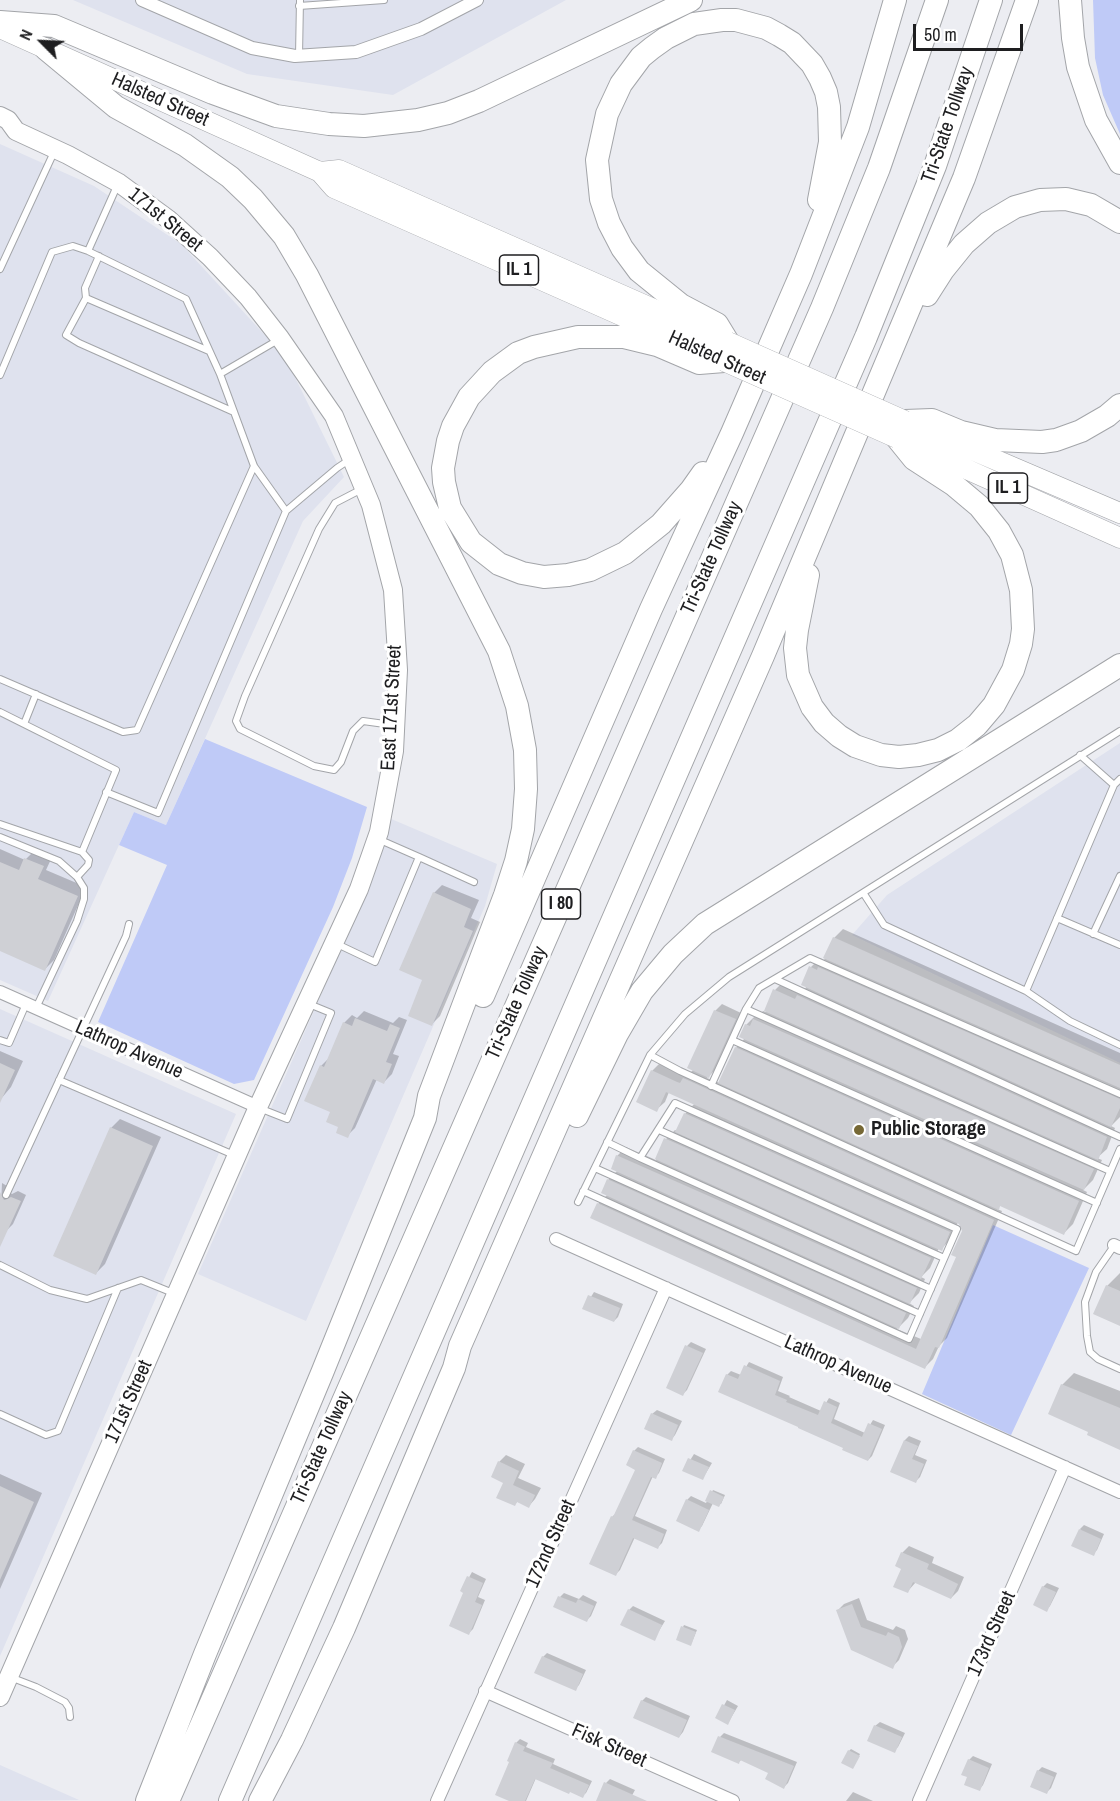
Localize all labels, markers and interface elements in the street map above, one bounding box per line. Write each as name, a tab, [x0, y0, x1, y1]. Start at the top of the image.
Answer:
north arrow	[12, 12, 72, 72]
scale bar	[916, 12, 1026, 50]
text: 50 m	[924, 22, 957, 47]
text: N	[14, 26, 38, 43]
street label: Tri-State Tollway	[917, 64, 979, 186]
street label: Halsted Street	[108, 68, 212, 132]
street label: 171st Street	[123, 183, 207, 257]
road number: IL 1	[500, 255, 538, 285]
street label: Halsted Street	[665, 326, 769, 390]
road number: IL 1	[988, 473, 1028, 503]
street label: Tri-State Tollway	[676, 498, 748, 618]
street label: East 171st Street	[377, 645, 407, 771]
road number: I 80	[542, 889, 580, 919]
street label: Tri-State Tollway	[481, 943, 553, 1063]
street label: Lathrop Avenue	[71, 1016, 187, 1084]
place label: Public Storage	[871, 1118, 986, 1142]
marker: Public Storage	[852, 1123, 866, 1137]
street label: Lathrop Avenue	[780, 1331, 896, 1399]
street label: 171st Street	[100, 1357, 158, 1447]
street label: Tri-State Tollway	[286, 1388, 358, 1508]
street label: 172nd Street	[521, 1496, 581, 1592]
street label: 173rd Street	[963, 1588, 1021, 1680]
street label: Fisk Street	[568, 1719, 650, 1773]

